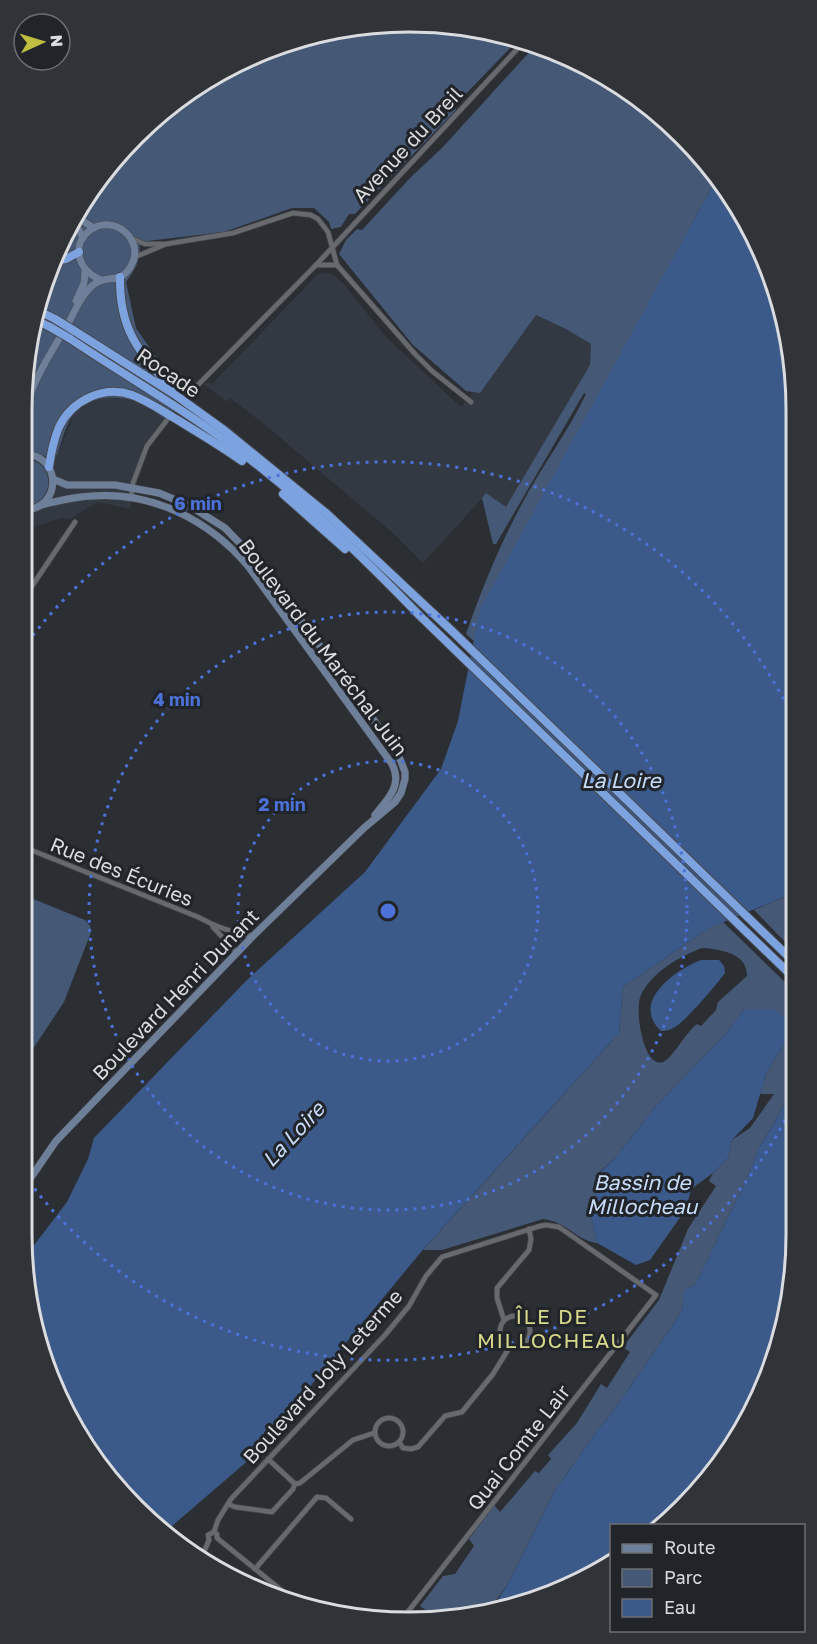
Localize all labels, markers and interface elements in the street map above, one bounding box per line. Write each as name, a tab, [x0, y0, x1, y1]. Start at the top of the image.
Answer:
north arrow	[12, 12, 72, 72]
text: N	[47, 34, 67, 48]
street label: Avenue du Breil	[347, 81, 467, 207]
street label: Rocade	[133, 342, 205, 402]
text: 6 min	[174, 492, 222, 514]
street label: Boulevard du Maréchal Juin	[235, 534, 413, 760]
text: 4 min	[153, 688, 201, 710]
water label: La Loire	[581, 767, 663, 793]
text: 2 min	[258, 793, 306, 815]
street label: Rue des Écuries	[47, 831, 197, 911]
centre of rings	[378, 901, 398, 921]
street label: Boulevard Henri Dunant	[87, 903, 263, 1085]
water label: La Loire	[256, 1095, 331, 1172]
water label: Bassin de Millocheau	[587, 1169, 699, 1219]
street label: Boulevard Joly Leterme	[237, 1284, 407, 1468]
district label: ÎLE DE MILLOCHEAU	[477, 1303, 627, 1353]
street label: Quai Comte Lair	[462, 1379, 574, 1514]
legend	[610, 1524, 805, 1632]
text: Route	[664, 1536, 715, 1558]
text: Parc	[664, 1566, 703, 1588]
text: Eau	[664, 1596, 696, 1618]

